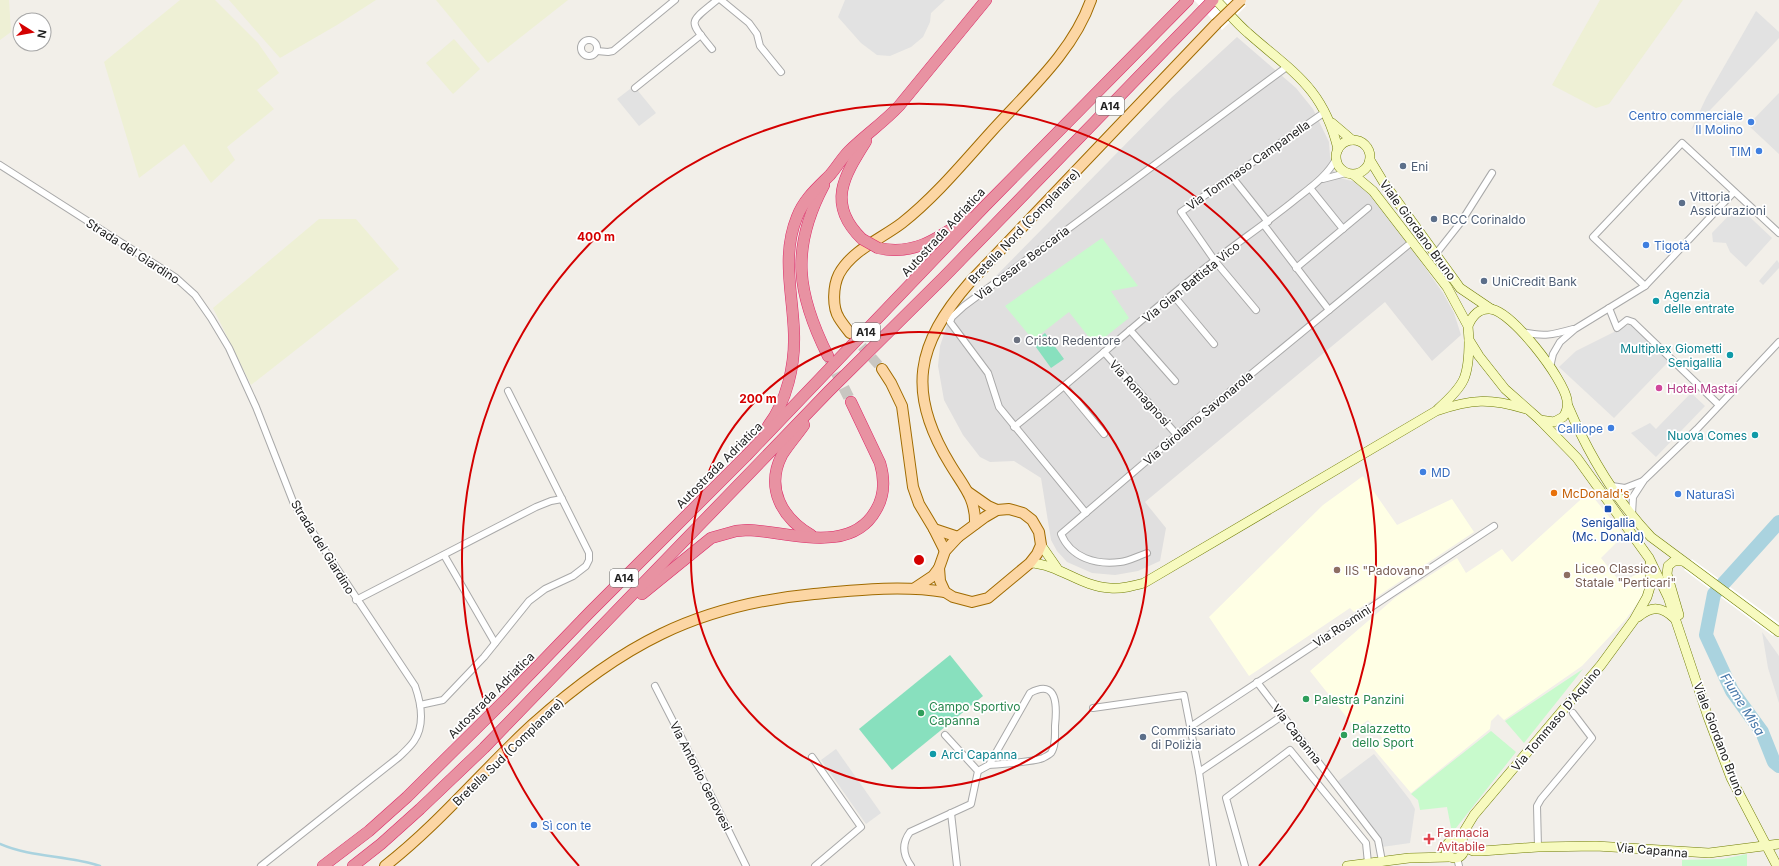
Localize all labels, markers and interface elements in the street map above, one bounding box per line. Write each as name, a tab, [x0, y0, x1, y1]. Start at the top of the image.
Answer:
north arrow	[12, 12, 52, 52]
text: N	[34, 28, 49, 39]
road number: A14	[1096, 97, 1124, 115]
place label: Centro commerciale Il Molino	[1629, 108, 1743, 137]
street label: Via Tommaso Campanella	[1184, 117, 1312, 213]
marker: Centro commerciale Il Molino	[1746, 117, 1756, 127]
place label: TIM	[1729, 144, 1751, 159]
marker: TIM	[1754, 146, 1764, 156]
place label: Eni	[1411, 159, 1428, 174]
marker: Eni	[1398, 161, 1408, 171]
street label: Bretella Nord (Complanare)	[965, 165, 1083, 287]
street label: Viale Giordano Bruno	[1377, 177, 1459, 283]
street label: Autostrada Adriatica	[898, 185, 988, 279]
place label: Vittoria Assicurazioni	[1690, 189, 1766, 218]
marker: Vittoria Assicurazioni	[1677, 198, 1687, 208]
place label: BCC Corinaldo	[1442, 212, 1526, 227]
marker: BCC Corinaldo	[1429, 214, 1439, 224]
street label: Strada del Giardino	[83, 215, 183, 287]
street label: Via Cesare Beccaria	[972, 223, 1072, 303]
text: 400 m	[577, 229, 615, 244]
street label: Via Gian Battista Vico	[1139, 238, 1243, 326]
place label: Tigotà	[1654, 238, 1690, 253]
marker: Tigotà	[1641, 240, 1651, 250]
place label: UniCredit Bank	[1492, 274, 1577, 289]
marker: UniCredit Bank	[1479, 276, 1489, 286]
place label: Agenzia delle entrate	[1664, 287, 1735, 316]
marker: Agenzia delle entrate	[1651, 296, 1661, 306]
road number: A14	[852, 323, 880, 341]
place label: Cristo Redentore	[1025, 333, 1120, 348]
marker: Cristo Redentore	[1012, 335, 1022, 345]
place label: Multiplex Giometti Senigallia	[1620, 341, 1722, 370]
marker: Multiplex Giometti Senigallia	[1725, 350, 1735, 360]
street label: Via Romagnosi	[1106, 357, 1174, 429]
street label: Via Girolamo Savonarola	[1140, 368, 1256, 468]
place label: Hotel Mastai	[1667, 381, 1738, 396]
marker: Hotel Mastai	[1654, 383, 1664, 393]
text: 200 m	[739, 391, 777, 406]
street label: Autostrada Adriatica	[673, 419, 765, 511]
place label: Calliope	[1557, 421, 1603, 436]
marker: Calliope	[1606, 423, 1616, 433]
place label: Nuova Comes	[1667, 428, 1747, 443]
marker: Nuova Comes	[1750, 430, 1760, 440]
place label: MD	[1431, 465, 1451, 480]
marker: MD	[1418, 467, 1428, 477]
place label: McDonald's	[1562, 486, 1630, 501]
place label: NaturaSì	[1686, 487, 1735, 502]
marker: McDonald's	[1549, 488, 1559, 498]
marker: NaturaSì	[1673, 489, 1683, 499]
street label: Strada del Giardino	[288, 497, 358, 597]
marker: Senigallia (Mc. Donald)	[1603, 504, 1613, 514]
place label: Senigallia (Mc. Donald)	[1571, 515, 1645, 544]
centre of rings	[912, 553, 926, 567]
place label: Liceo Classico Statale "Perticari"	[1575, 561, 1676, 590]
place label: IIS "Padovano"	[1345, 563, 1430, 578]
marker: IIS "Padovano"	[1332, 565, 1342, 575]
road number: A14	[610, 569, 638, 587]
marker: Liceo Classico Statale "Perticari"	[1562, 570, 1572, 580]
street label: Via Rosmini	[1310, 602, 1374, 650]
street label: Autostrada Adriatica	[445, 649, 537, 741]
street label: Via Tommaso D'Aquino	[1508, 664, 1604, 774]
water label: Fiume Misa	[1717, 670, 1769, 738]
street label: Viale Giordano Bruno	[1690, 680, 1748, 798]
place label: Palestra Panzini	[1314, 692, 1404, 707]
marker: Palestra Panzini	[1301, 694, 1311, 704]
street label: Bretella Sud (Complanare)	[449, 695, 567, 809]
place label: Campo Sportivo Capanna	[929, 699, 1020, 728]
street label: Via Capanna	[1269, 701, 1325, 767]
marker: Campo Sportivo Capanna	[916, 708, 926, 718]
street label: Via Antonio Genovesi	[667, 719, 735, 833]
place label: Palazzetto dello Sport	[1352, 721, 1414, 750]
place label: Commissariato di Polizia	[1151, 723, 1236, 752]
marker: Palazzetto dello Sport	[1339, 730, 1349, 740]
marker: Commissariato di Polizia	[1138, 732, 1148, 742]
place label: Arci Capanna	[941, 747, 1017, 762]
marker: Arci Capanna	[928, 749, 938, 759]
place label: Sì con te	[542, 818, 591, 833]
marker: Sì con te	[529, 820, 539, 830]
place label: Farmacia Avitabile	[1437, 825, 1489, 854]
marker: Farmacia Avitabile	[1424, 834, 1434, 844]
street label: Via Capanna	[1616, 839, 1688, 861]

